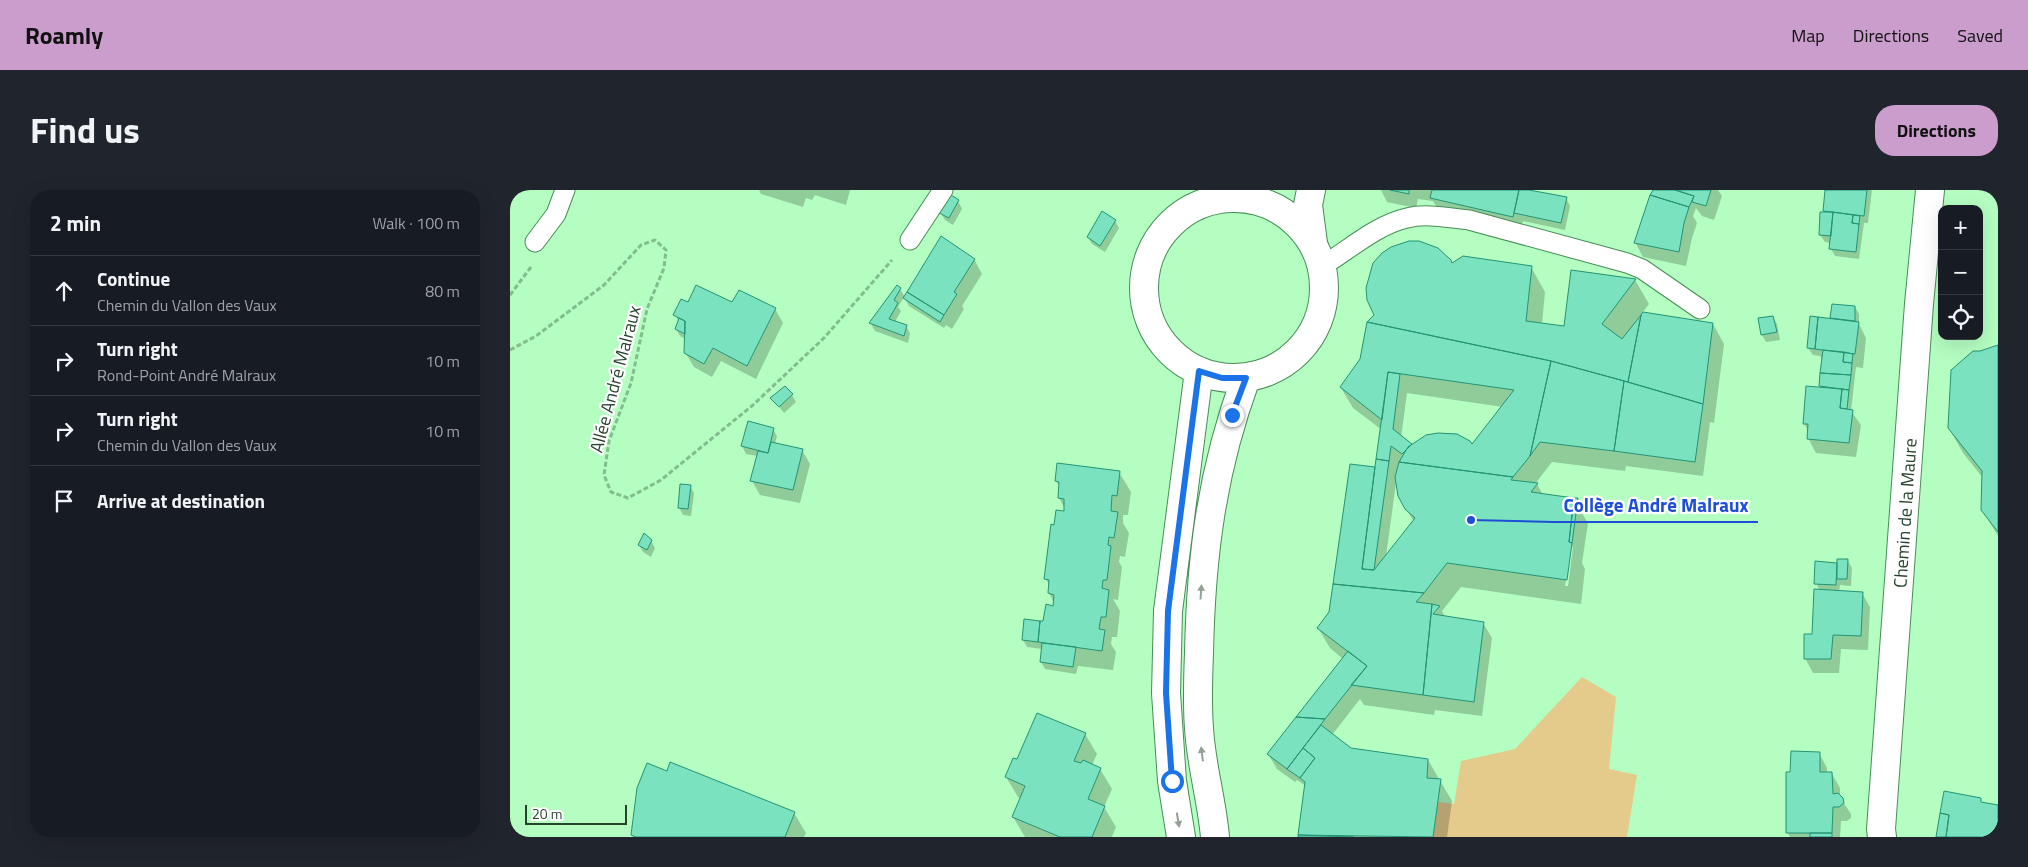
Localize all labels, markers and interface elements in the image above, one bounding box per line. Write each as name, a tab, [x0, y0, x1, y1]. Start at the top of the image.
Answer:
text: Roamly	[25, 17, 103, 53]
text: Map	[1791, 22, 1825, 49]
text: Directions	[1853, 22, 1929, 49]
text: Saved	[1957, 22, 2003, 49]
text: Find us	[30, 103, 140, 157]
button: Directions	[1875, 105, 1998, 156]
map controls	[1938, 205, 1983, 340]
button: +	[1938, 205, 1983, 250]
text: 2 min	[50, 207, 101, 239]
text: Walk · 100 m	[372, 211, 460, 235]
button: −	[1938, 250, 1983, 295]
text: Continue	[97, 264, 170, 293]
icon: ahead	[50, 277, 78, 305]
text: 80 m	[425, 279, 460, 303]
text: Chemin du Vallon des Vaux	[97, 293, 277, 317]
button: locate	[1938, 295, 1983, 340]
street label: Allée André Malraux	[582, 302, 648, 456]
text: Turn right	[97, 334, 178, 363]
icon: right	[50, 347, 78, 375]
text: 10 m	[425, 349, 460, 373]
text: Rond-Point André Malraux	[97, 363, 276, 387]
text: Turn right	[97, 404, 178, 433]
route end	[1221, 404, 1244, 427]
icon: right	[50, 417, 78, 445]
text: 10 m	[425, 419, 460, 443]
text: Chemin du Vallon des Vaux	[97, 433, 277, 457]
street label: Chemin de la Maure	[1886, 437, 1924, 589]
text: Arrive at destination	[97, 486, 265, 515]
icon: arrive	[50, 487, 78, 515]
callout: Collège André Malraux	[1553, 488, 1758, 522]
text: Collège André Malraux	[1564, 490, 1749, 519]
one-way arrow	[1197, 584, 1205, 600]
one-way arrow	[1198, 746, 1206, 762]
route start	[1161, 770, 1184, 793]
scale bar	[525, 802, 628, 825]
text: 20 m	[532, 803, 562, 824]
one-way arrow	[1175, 812, 1183, 828]

